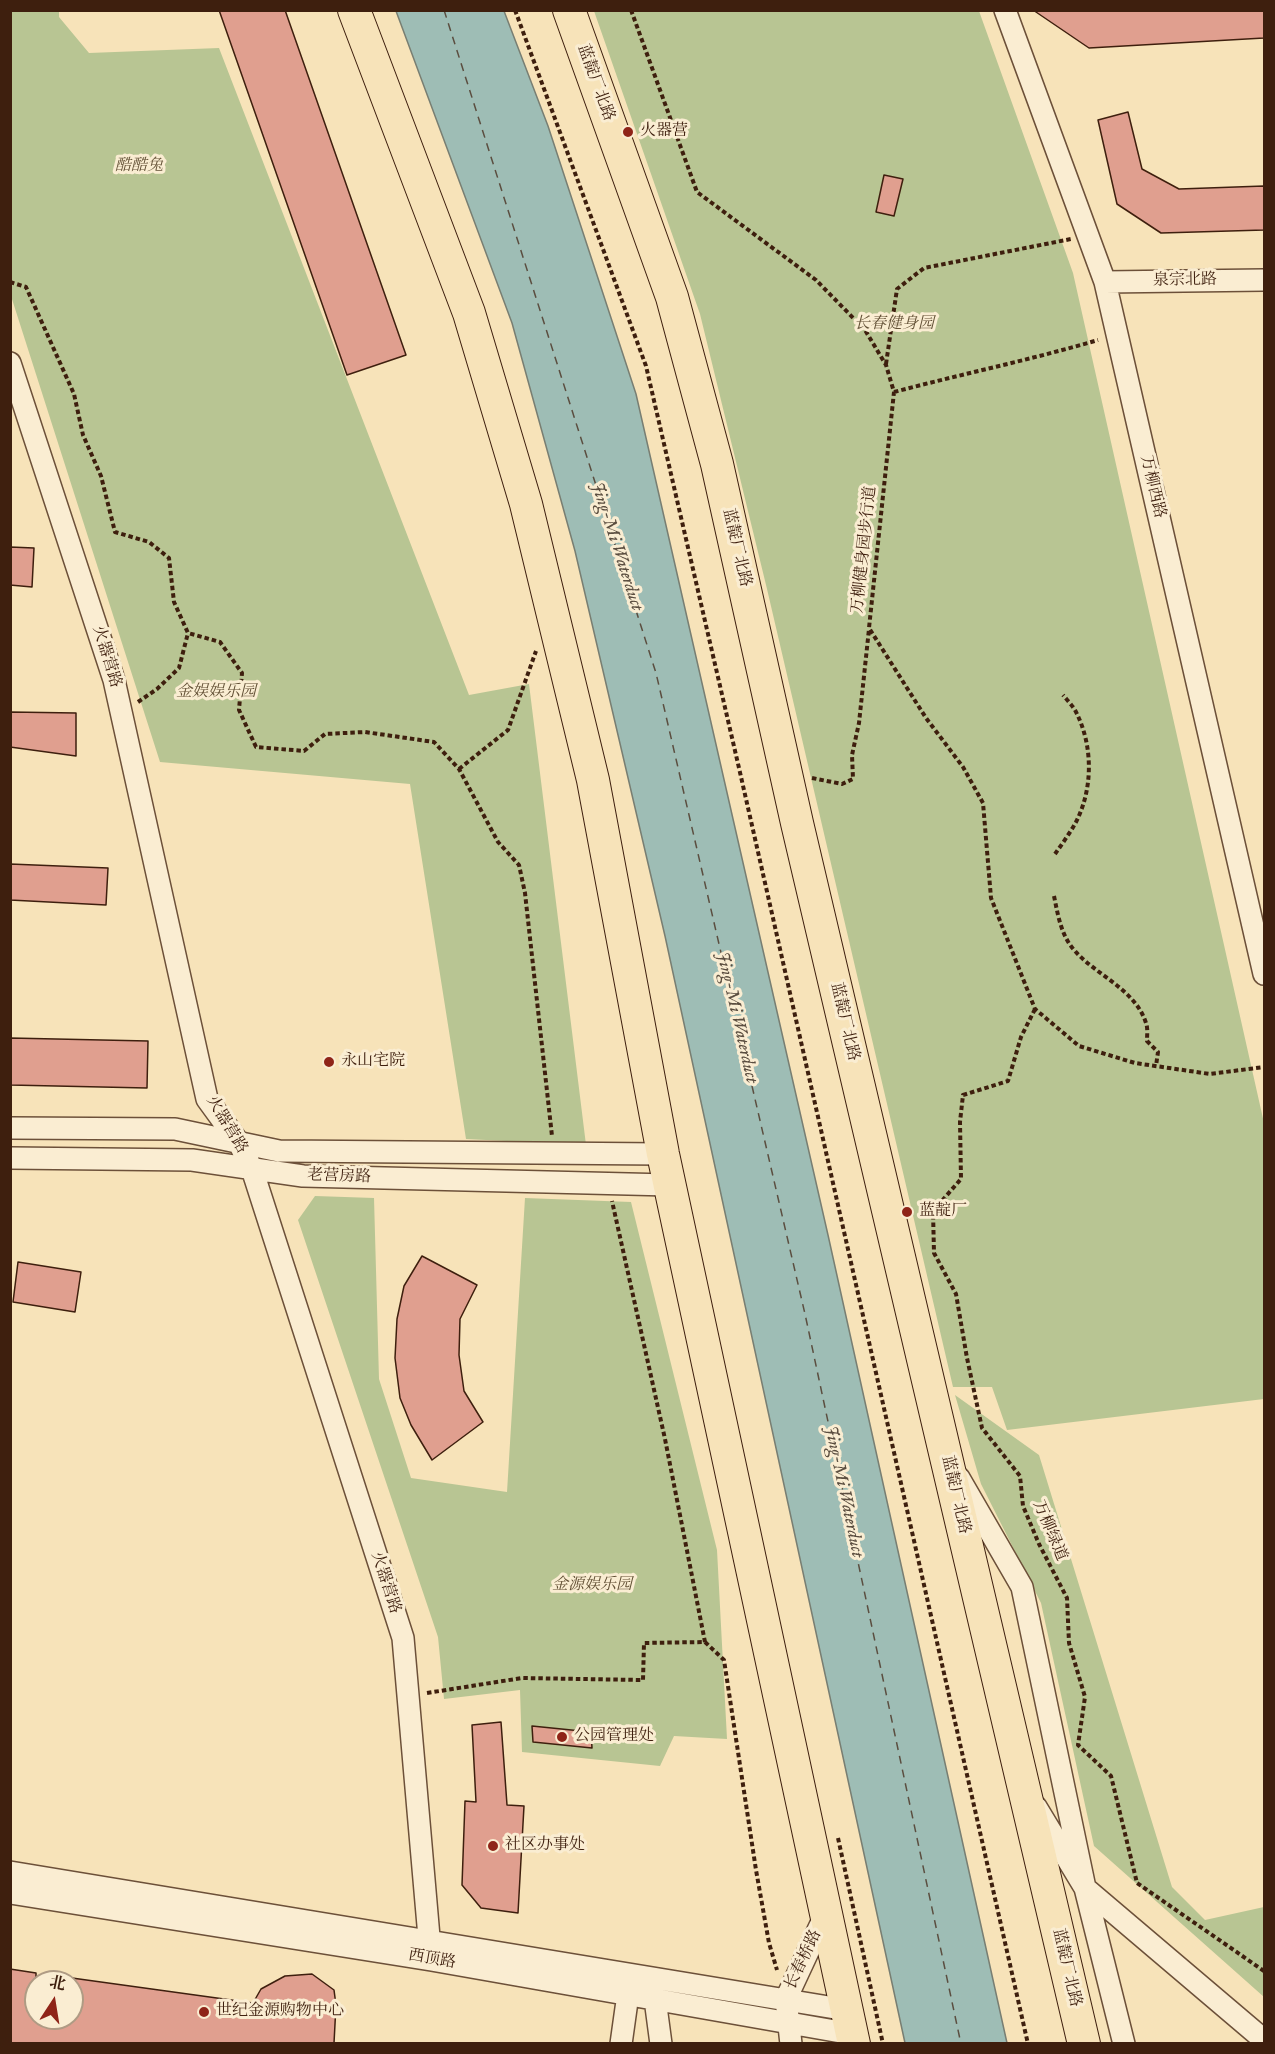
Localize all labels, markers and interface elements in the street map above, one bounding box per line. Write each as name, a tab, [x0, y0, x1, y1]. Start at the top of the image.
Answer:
street label: 蓝靛厂北路	[572, 42, 618, 124]
place label: 火器营	[640, 122, 688, 142]
marker: 火器营	[621, 125, 635, 139]
park label: 酷酷兔	[115, 157, 163, 177]
street label: 泉宗北路	[1153, 271, 1217, 291]
park label: 长春健身园	[854, 315, 934, 335]
street label: 万柳西路	[1135, 454, 1169, 520]
water label: Jing-Mi Waterduct	[585, 480, 647, 614]
street label: 万柳健身园步行道	[849, 485, 881, 615]
street label: 蓝靛厂北路	[718, 507, 754, 589]
street label: 火器营路	[87, 624, 125, 690]
park label: 金娱娱乐园	[176, 683, 256, 703]
water label: Jing-Mi Waterduct	[710, 950, 762, 1086]
street label: 蓝靛厂北路	[826, 981, 862, 1063]
place label: 永山宅院	[341, 1052, 405, 1072]
marker: 永山宅院	[322, 1055, 336, 1069]
street label: 火器营路	[201, 1093, 251, 1157]
street label: 老营房路	[307, 1166, 371, 1188]
place label: 蓝靛厂	[919, 1202, 967, 1222]
marker: 蓝靛厂	[900, 1205, 914, 1219]
water label: Jing-Mi Waterduct	[818, 1424, 868, 1560]
street label: 蓝靛厂北路	[937, 1454, 973, 1536]
street label: 万柳绿道	[1028, 1498, 1070, 1564]
street label: 火器营路	[366, 1550, 404, 1616]
park label: 金源娱乐园	[552, 1576, 632, 1596]
place label: 公园管理处	[574, 1727, 654, 1747]
marker: 公园管理处	[555, 1730, 569, 1744]
place label: 社区办事处	[505, 1836, 585, 1856]
marker: 社区办事处	[486, 1839, 500, 1853]
street label: 长春桥路	[782, 1927, 826, 1993]
street label: 蓝靛厂北路	[1048, 1927, 1084, 2009]
street label: 西顶路	[407, 1946, 457, 1974]
north arrow	[24, 1970, 84, 2030]
text: 北	[47, 1973, 67, 1996]
place label: 世纪金源购物中心	[216, 2002, 344, 2022]
marker: 世纪金源购物中心	[197, 2005, 211, 2019]

